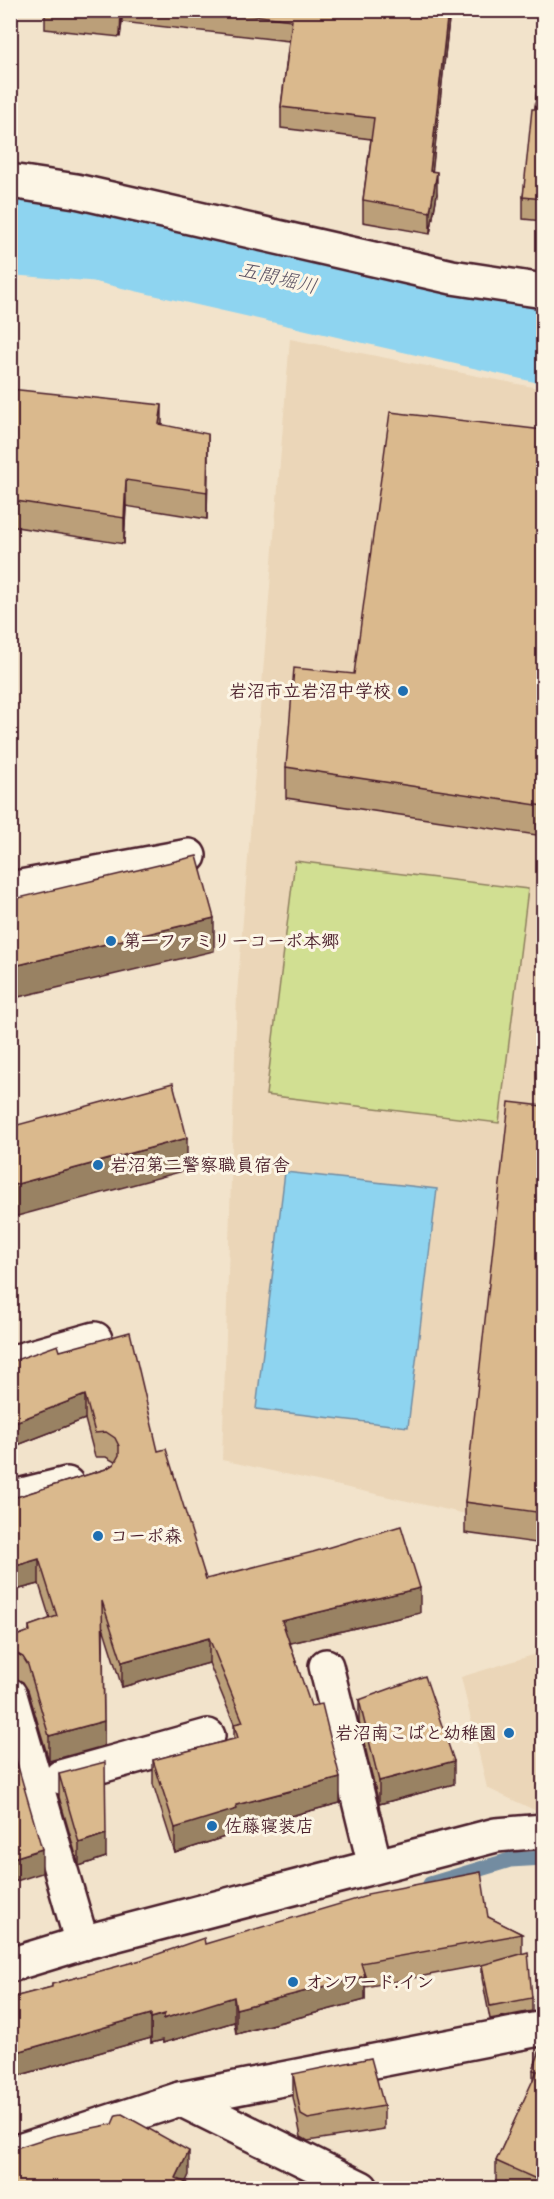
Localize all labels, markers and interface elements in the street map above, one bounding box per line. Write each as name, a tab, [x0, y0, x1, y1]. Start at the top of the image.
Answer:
water label: 五間堀川	[236, 258, 320, 298]
place label: 岩沼市立岩沼中学校	[229, 681, 391, 702]
marker: 岩沼市立岩沼中学校	[396, 684, 410, 698]
place label: 第一ファミリーコーポ本郷	[123, 931, 339, 952]
marker: 第一ファミリーコーポ本郷	[104, 934, 118, 948]
place label: 岩沼第二警察職員宿舎	[110, 1155, 290, 1176]
marker: 岩沼第二警察職員宿舎	[91, 1158, 105, 1172]
place label: コーポ森	[110, 1526, 182, 1547]
marker: コーポ森	[91, 1529, 105, 1543]
place label: 岩沼南こばと幼稚園	[335, 1723, 497, 1744]
marker: 岩沼南こばと幼稚園	[502, 1726, 516, 1740]
place label: 佐藤寝装店	[224, 1816, 314, 1837]
marker: 佐藤寝装店	[205, 1819, 219, 1833]
place label: オンワード.イン	[305, 1972, 434, 1993]
marker: オンワード.イン	[286, 1975, 300, 1989]

